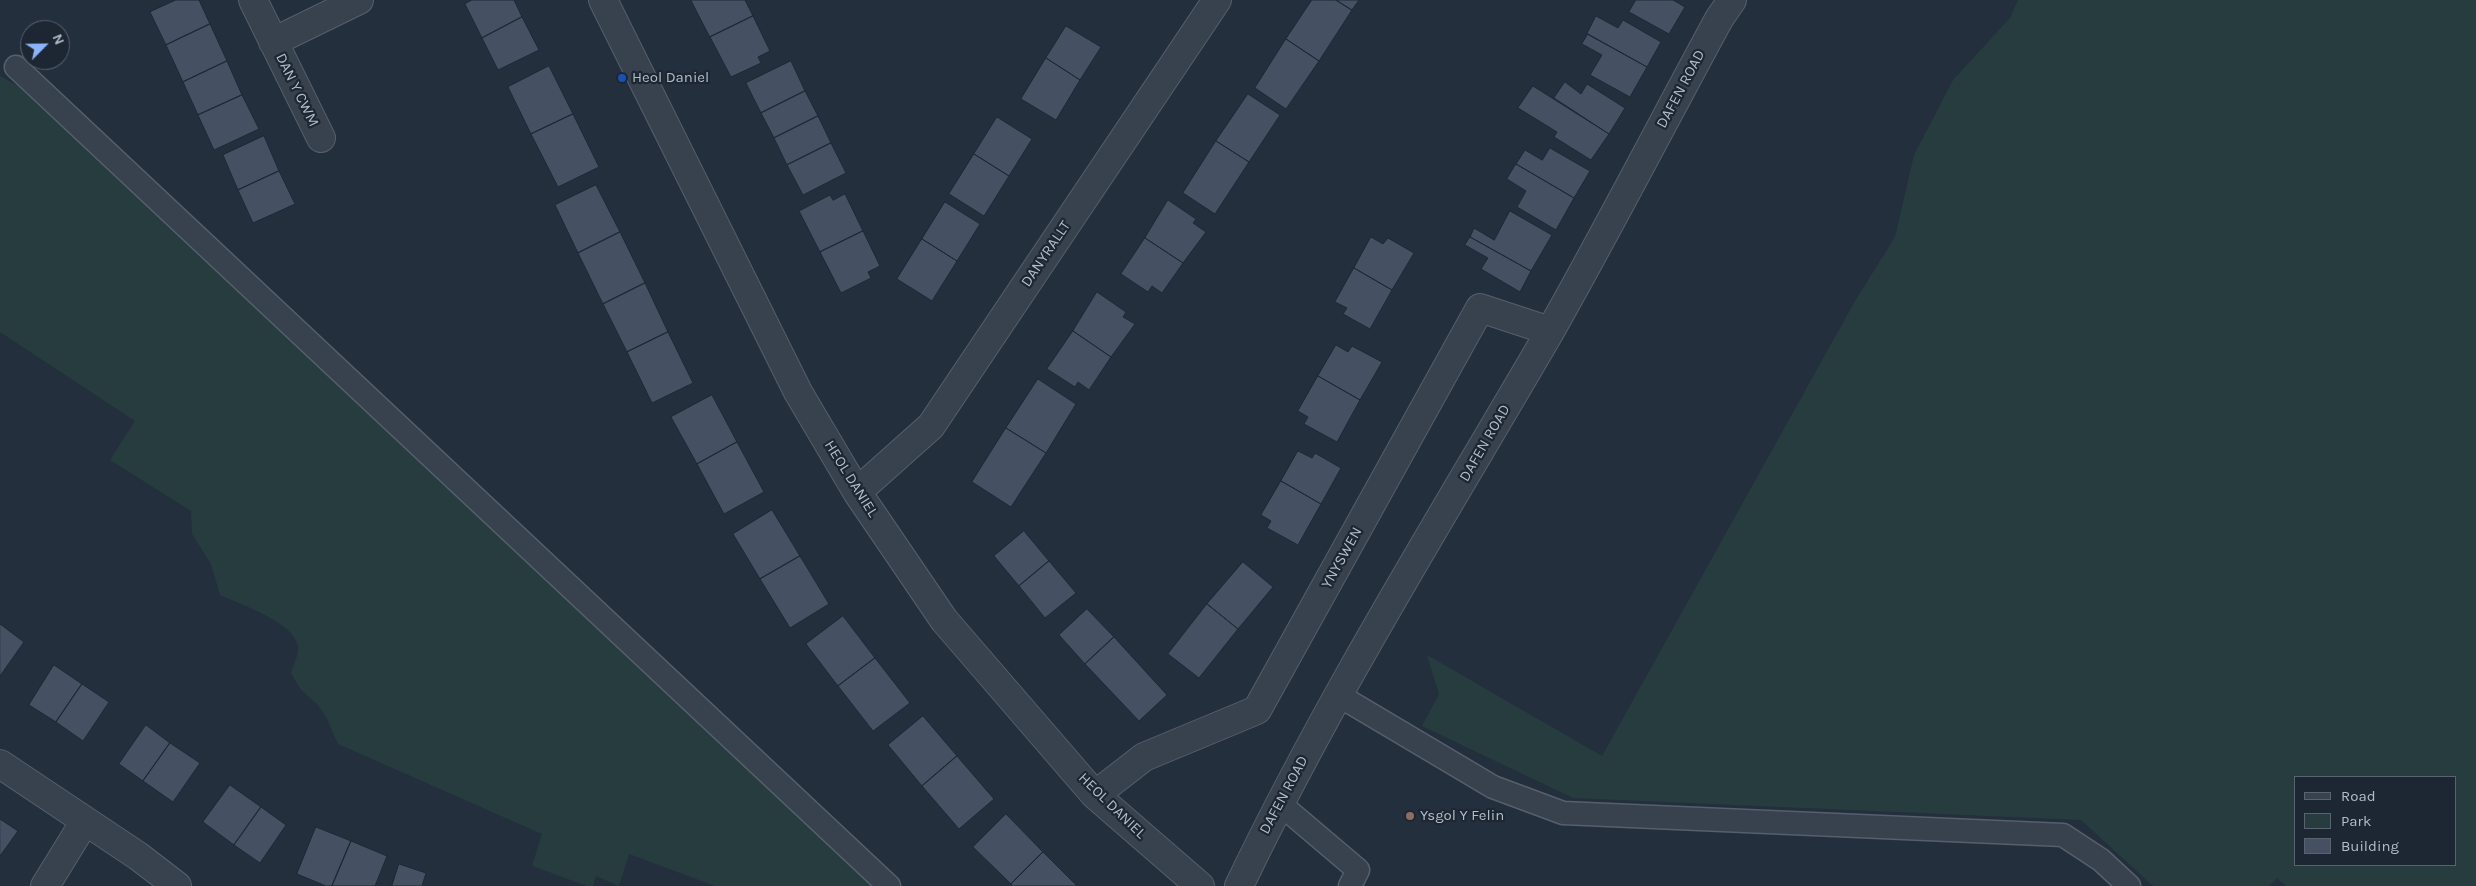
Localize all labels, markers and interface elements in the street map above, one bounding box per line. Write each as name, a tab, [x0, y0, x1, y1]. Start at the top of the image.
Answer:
north arrow	[20, 20, 70, 70]
text: N	[49, 31, 68, 47]
street label: DAFEN ROAD	[1653, 47, 1709, 131]
street label: DAN Y CWM	[271, 50, 323, 130]
place label: Heol Daniel	[632, 69, 709, 87]
marker: Heol Daniel	[616, 72, 628, 84]
street label: DANYRALLT	[1017, 218, 1075, 290]
street label: DAFEN ROAD	[1456, 401, 1514, 485]
street label: HEOL DANIEL	[820, 437, 882, 521]
street label: YNYSWEN	[1318, 524, 1366, 592]
street label: DAFEN ROAD	[1256, 753, 1312, 837]
street label: HEOL DANIEL	[1074, 769, 1150, 843]
legend	[2294, 776, 2456, 866]
text: Road	[2341, 787, 2376, 805]
place label: Ysgol Y Felin	[1420, 807, 1504, 825]
marker: Ysgol Y Felin	[1404, 810, 1416, 822]
text: Park	[2341, 812, 2371, 830]
text: Building	[2341, 837, 2399, 855]

